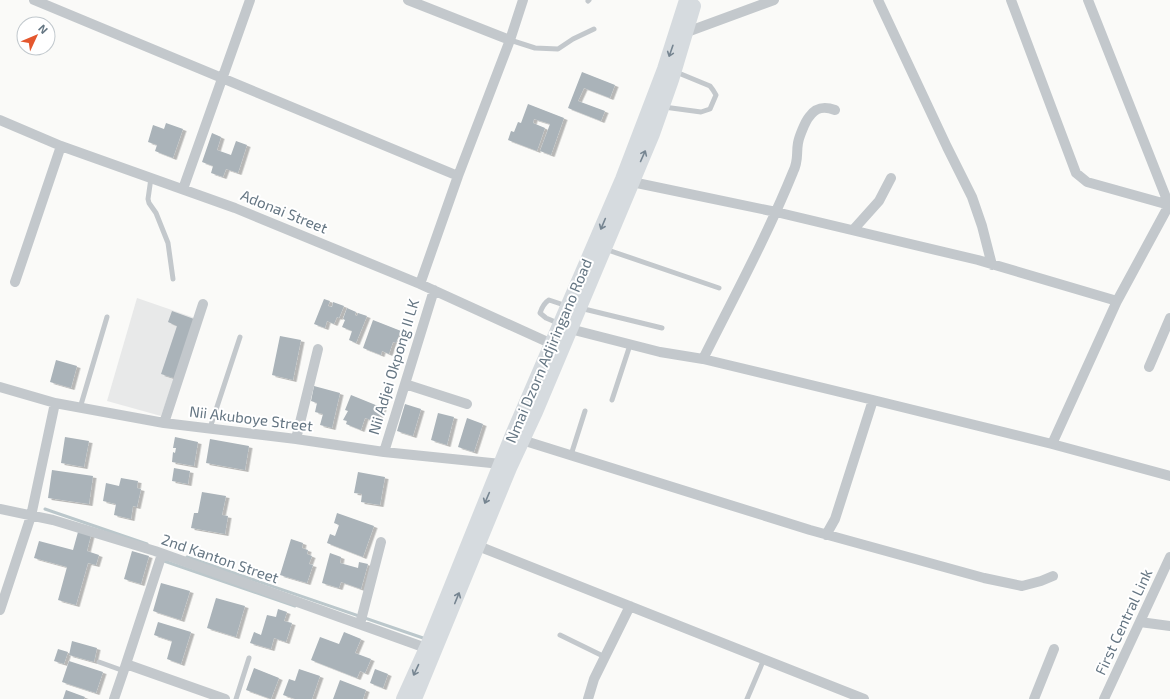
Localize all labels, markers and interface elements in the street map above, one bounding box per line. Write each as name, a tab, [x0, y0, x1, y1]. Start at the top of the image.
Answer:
north arrow	[16, 16, 56, 56]
text: N	[36, 21, 51, 36]
one-way arrow	[666, 44, 674, 56]
one-way arrow	[640, 150, 647, 162]
street label: Adonai Street	[238, 185, 331, 237]
one-way arrow	[599, 217, 606, 229]
street label: Nmai Dzorn Adjiringano Road	[501, 256, 596, 446]
street label: Nii Adjei Okpong II LK	[364, 297, 423, 437]
street label: Nii Akuboye Street	[188, 401, 314, 435]
one-way arrow	[482, 492, 490, 504]
street label: 2nd Kanton Street	[159, 530, 282, 587]
street label: First Central Link	[1091, 565, 1156, 677]
one-way arrow	[453, 593, 461, 605]
one-way arrow	[412, 664, 419, 676]

